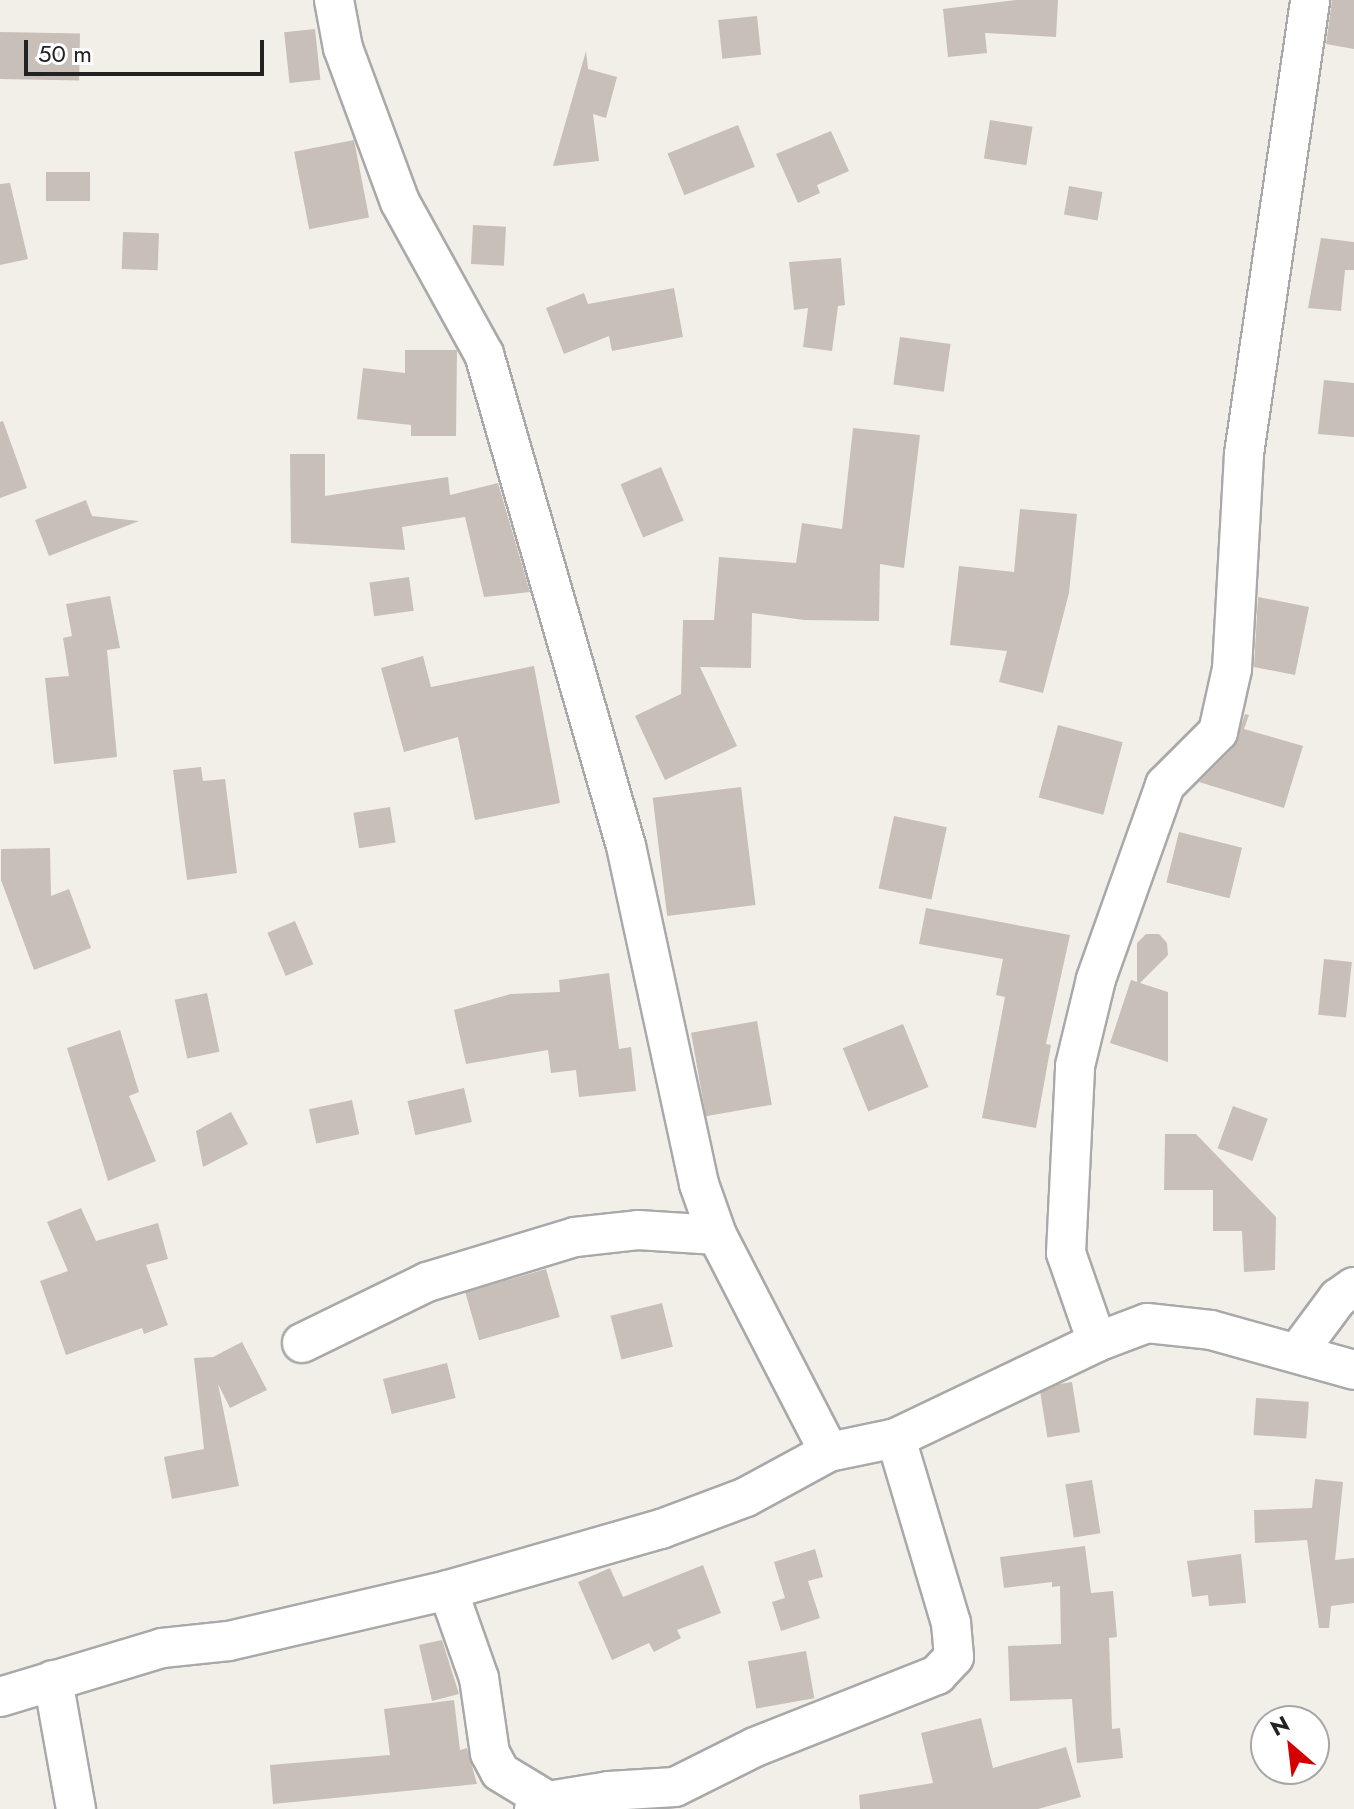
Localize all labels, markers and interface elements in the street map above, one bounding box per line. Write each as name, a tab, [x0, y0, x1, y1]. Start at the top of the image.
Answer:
scale bar	[28, 24, 268, 74]
text: 50 m	[38, 36, 92, 71]
north arrow	[1250, 1705, 1330, 1785]
text: N	[1264, 1707, 1295, 1744]

